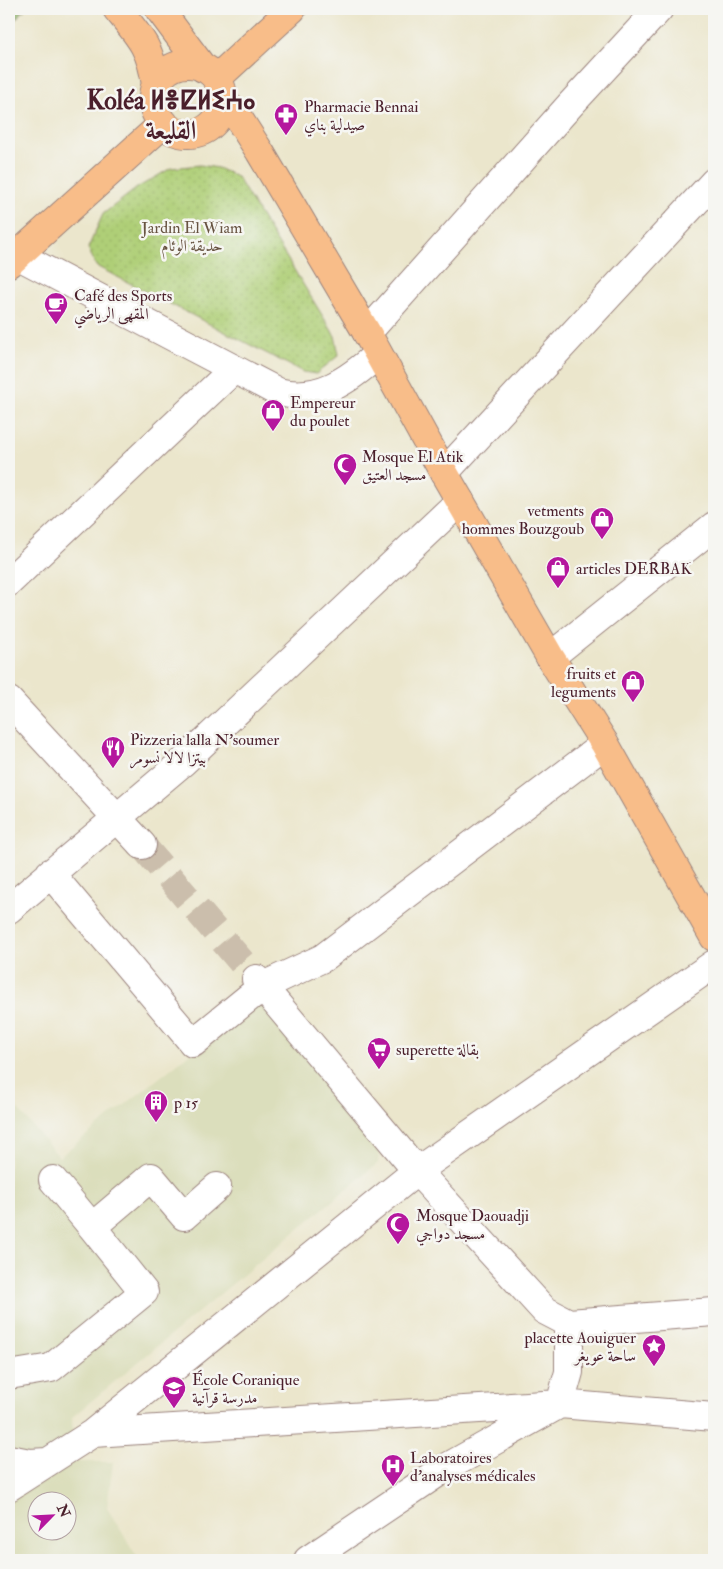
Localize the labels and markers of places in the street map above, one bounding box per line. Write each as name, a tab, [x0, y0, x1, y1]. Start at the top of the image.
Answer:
place label: Pharmacie Bennai صيدلية بناي	[304, 97, 418, 137]
pharmacy icon: Pharmacie Bennai صيدلية بناي	[273, 102, 299, 136]
place label: Café des Sports المقهى الرياضي	[74, 286, 172, 329]
cafe icon: Café des Sports المقهى الرياضي	[43, 291, 69, 325]
place label: Empereur du poulet	[290, 393, 356, 432]
shop icon: Empereur du poulet	[260, 398, 286, 432]
place label: Mosque El Atik مسجد العتيق	[362, 447, 464, 485]
mosque icon: Mosque El Atik مسجد العتيق	[332, 452, 358, 486]
place label: vetments hommes Bouzgoub	[462, 501, 584, 539]
shop icon: vetments hommes Bouzgoub	[589, 506, 615, 540]
shop icon: articles DERBAK	[545, 555, 571, 589]
place label: articles DERBAK	[576, 559, 692, 579]
place label: fruits et leguments	[551, 664, 616, 702]
shop icon: fruits et leguments	[620, 669, 646, 703]
place label: Pizzeria lalla N'soumer بيتزا لالا نسومر	[130, 730, 279, 769]
restaurant icon: Pizzeria lalla N'soumer بيتزا لالا نسومر	[100, 735, 126, 769]
supermarket icon: superette بقالة	[366, 1036, 392, 1070]
place label: superette بقالة	[396, 1040, 479, 1061]
building icon: p 15	[143, 1089, 169, 1123]
place label: p 15	[173, 1093, 198, 1114]
place label: Mosque Daouadji مسجد دواجي	[416, 1206, 529, 1246]
mosque icon: Mosque Daouadji مسجد دواجي	[385, 1211, 411, 1245]
place label: placette Aouiguer ساحة عويغر	[523, 1328, 636, 1366]
place icon: placette Aouiguer ساحة عويغر	[641, 1333, 667, 1367]
place label: École Coranique مدرسة قرآنية	[192, 1369, 300, 1408]
school or university icon: École Coranique مدرسة قرآنية	[161, 1375, 187, 1409]
place label: Laboratoires d'analyses médicales	[410, 1448, 535, 1486]
hospital icon: Laboratoires d'analyses médicales	[380, 1453, 406, 1487]

